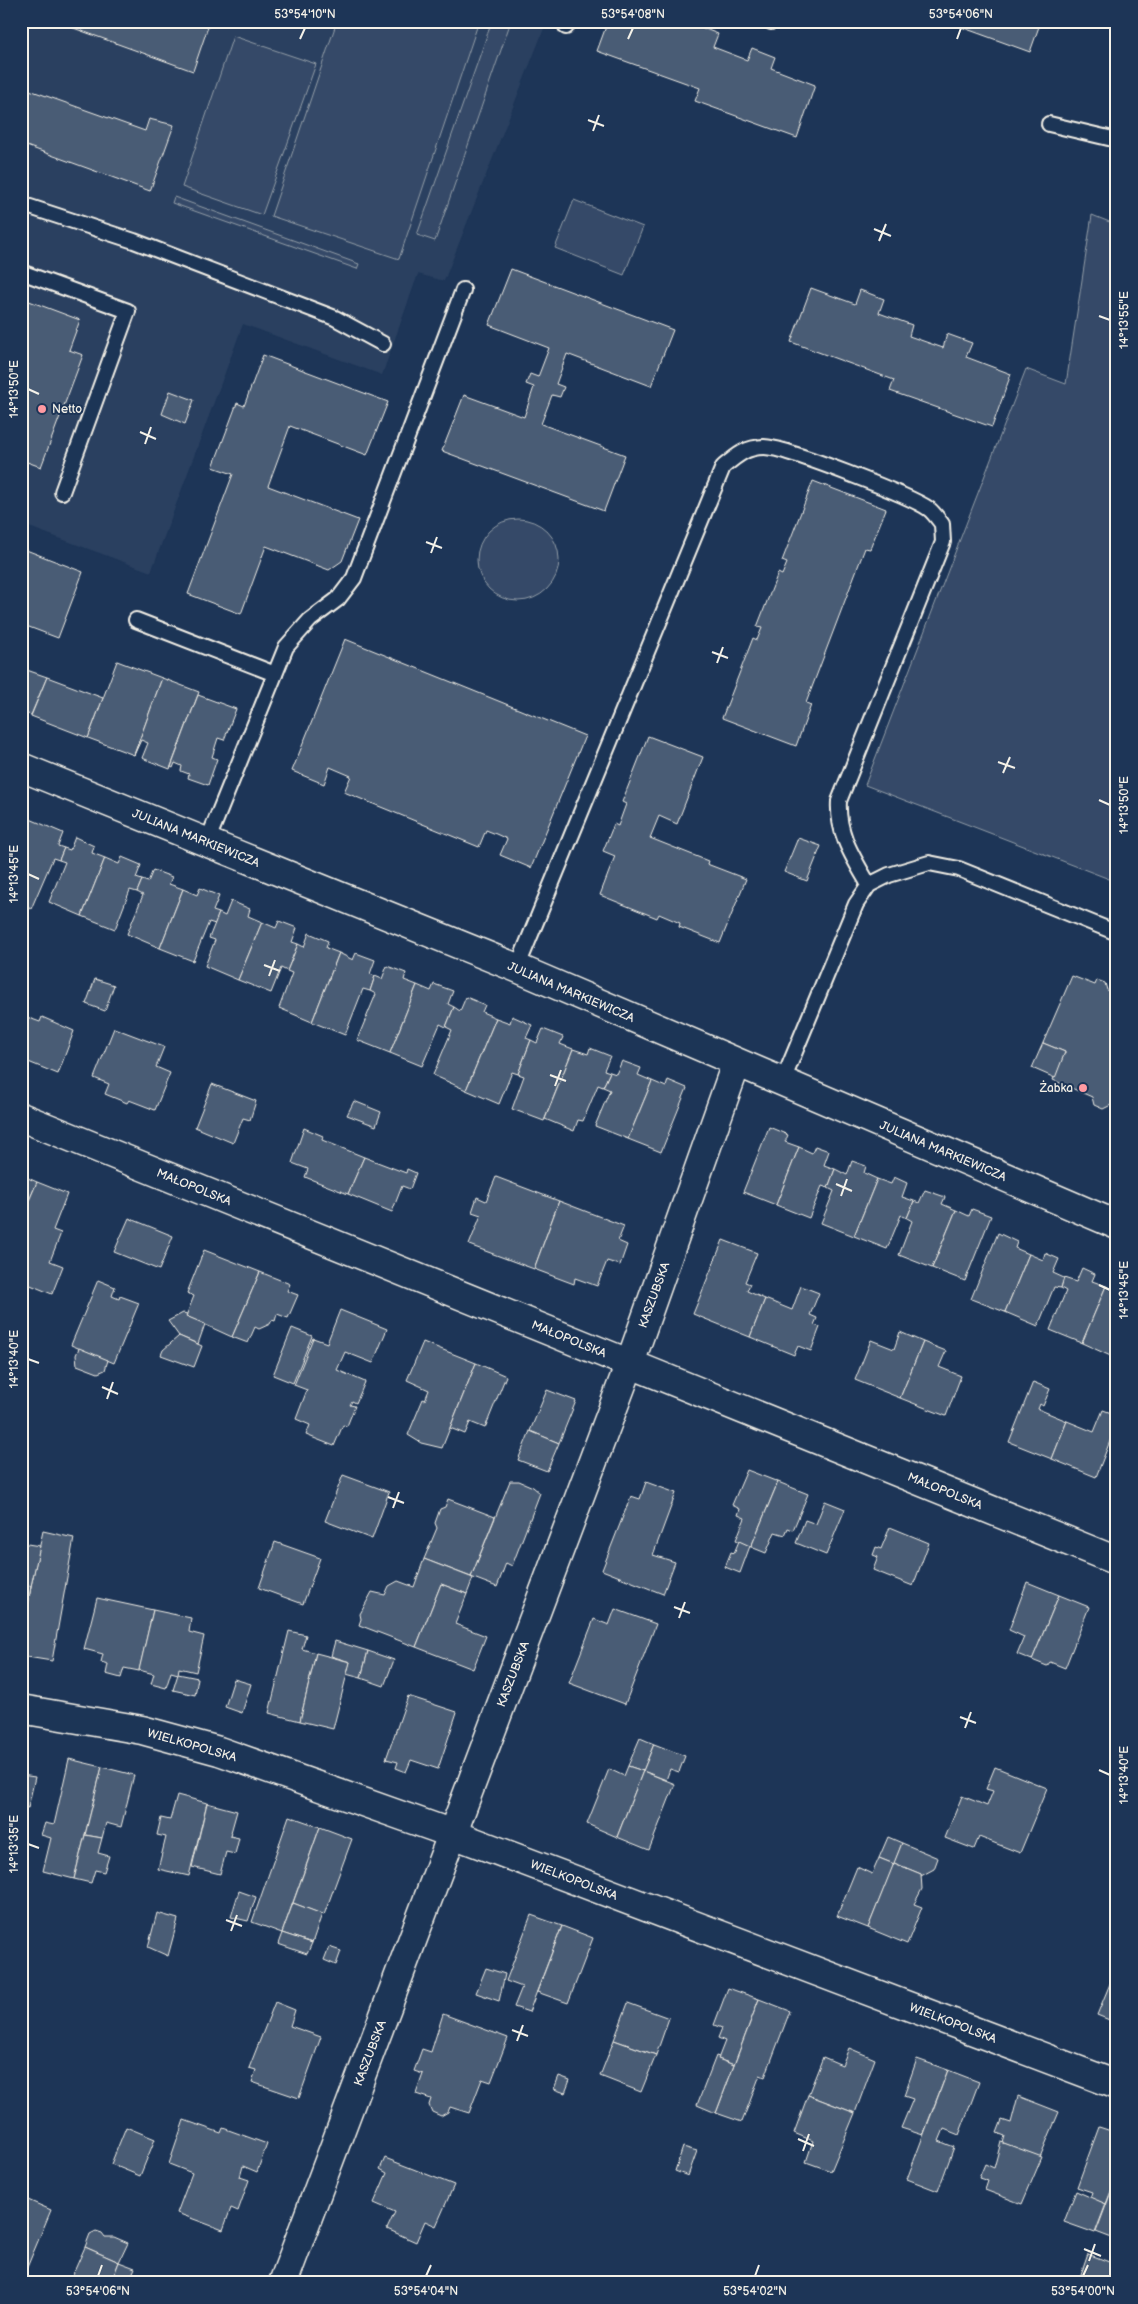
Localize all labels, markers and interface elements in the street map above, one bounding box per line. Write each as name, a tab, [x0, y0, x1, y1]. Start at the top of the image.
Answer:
text: 53°54'10"N	[274, 7, 336, 22]
text: 53°54'08"N	[601, 7, 665, 22]
text: 53°54'06"N	[929, 7, 993, 22]
text: 14°13'55"E	[1117, 291, 1132, 349]
text: 14°13'50"E	[7, 360, 22, 418]
place label: Netto	[52, 402, 82, 417]
marker: Netto	[36, 403, 48, 415]
text: 14°13'50"E	[1117, 776, 1132, 834]
street label: JULIANA MARKIEWICZA	[130, 806, 262, 871]
text: 14°13'45"E	[7, 845, 22, 903]
street label: JULIANA MARKIEWICZA	[505, 959, 637, 1026]
place label: Żabka	[1039, 1080, 1073, 1096]
marker: Żabka	[1077, 1082, 1089, 1094]
street label: JULIANA MARKIEWICZA	[877, 1118, 1009, 1185]
street label: MAŁOPOLSKA	[154, 1166, 234, 1210]
street label: KASZUBSKA	[636, 1260, 674, 1330]
text: 14°13'45"E	[1117, 1261, 1132, 1319]
street label: MAŁOPOLSKA	[529, 1318, 609, 1362]
text: 14°13'40"E	[7, 1330, 22, 1388]
street label: MAŁOPOLSKA	[905, 1470, 985, 1514]
street label: KASZUBSKA	[494, 1639, 533, 1709]
street label: WIELKOPOLSKA	[146, 1726, 239, 1766]
text: 14°13'40"E	[1117, 1746, 1132, 1804]
text: 14°13'35"E	[7, 1815, 22, 1873]
street label: WIELKOPOLSKA	[528, 1857, 620, 1904]
street label: WIELKOPOLSKA	[907, 2000, 999, 2047]
street label: KASZUBSKA	[351, 2018, 390, 2088]
text: 53°54'06"N	[66, 2284, 130, 2299]
text: 53°54'04"N	[394, 2284, 458, 2299]
text: 53°54'02"N	[723, 2284, 787, 2299]
text: 53°54'00"N	[1051, 2284, 1115, 2299]

